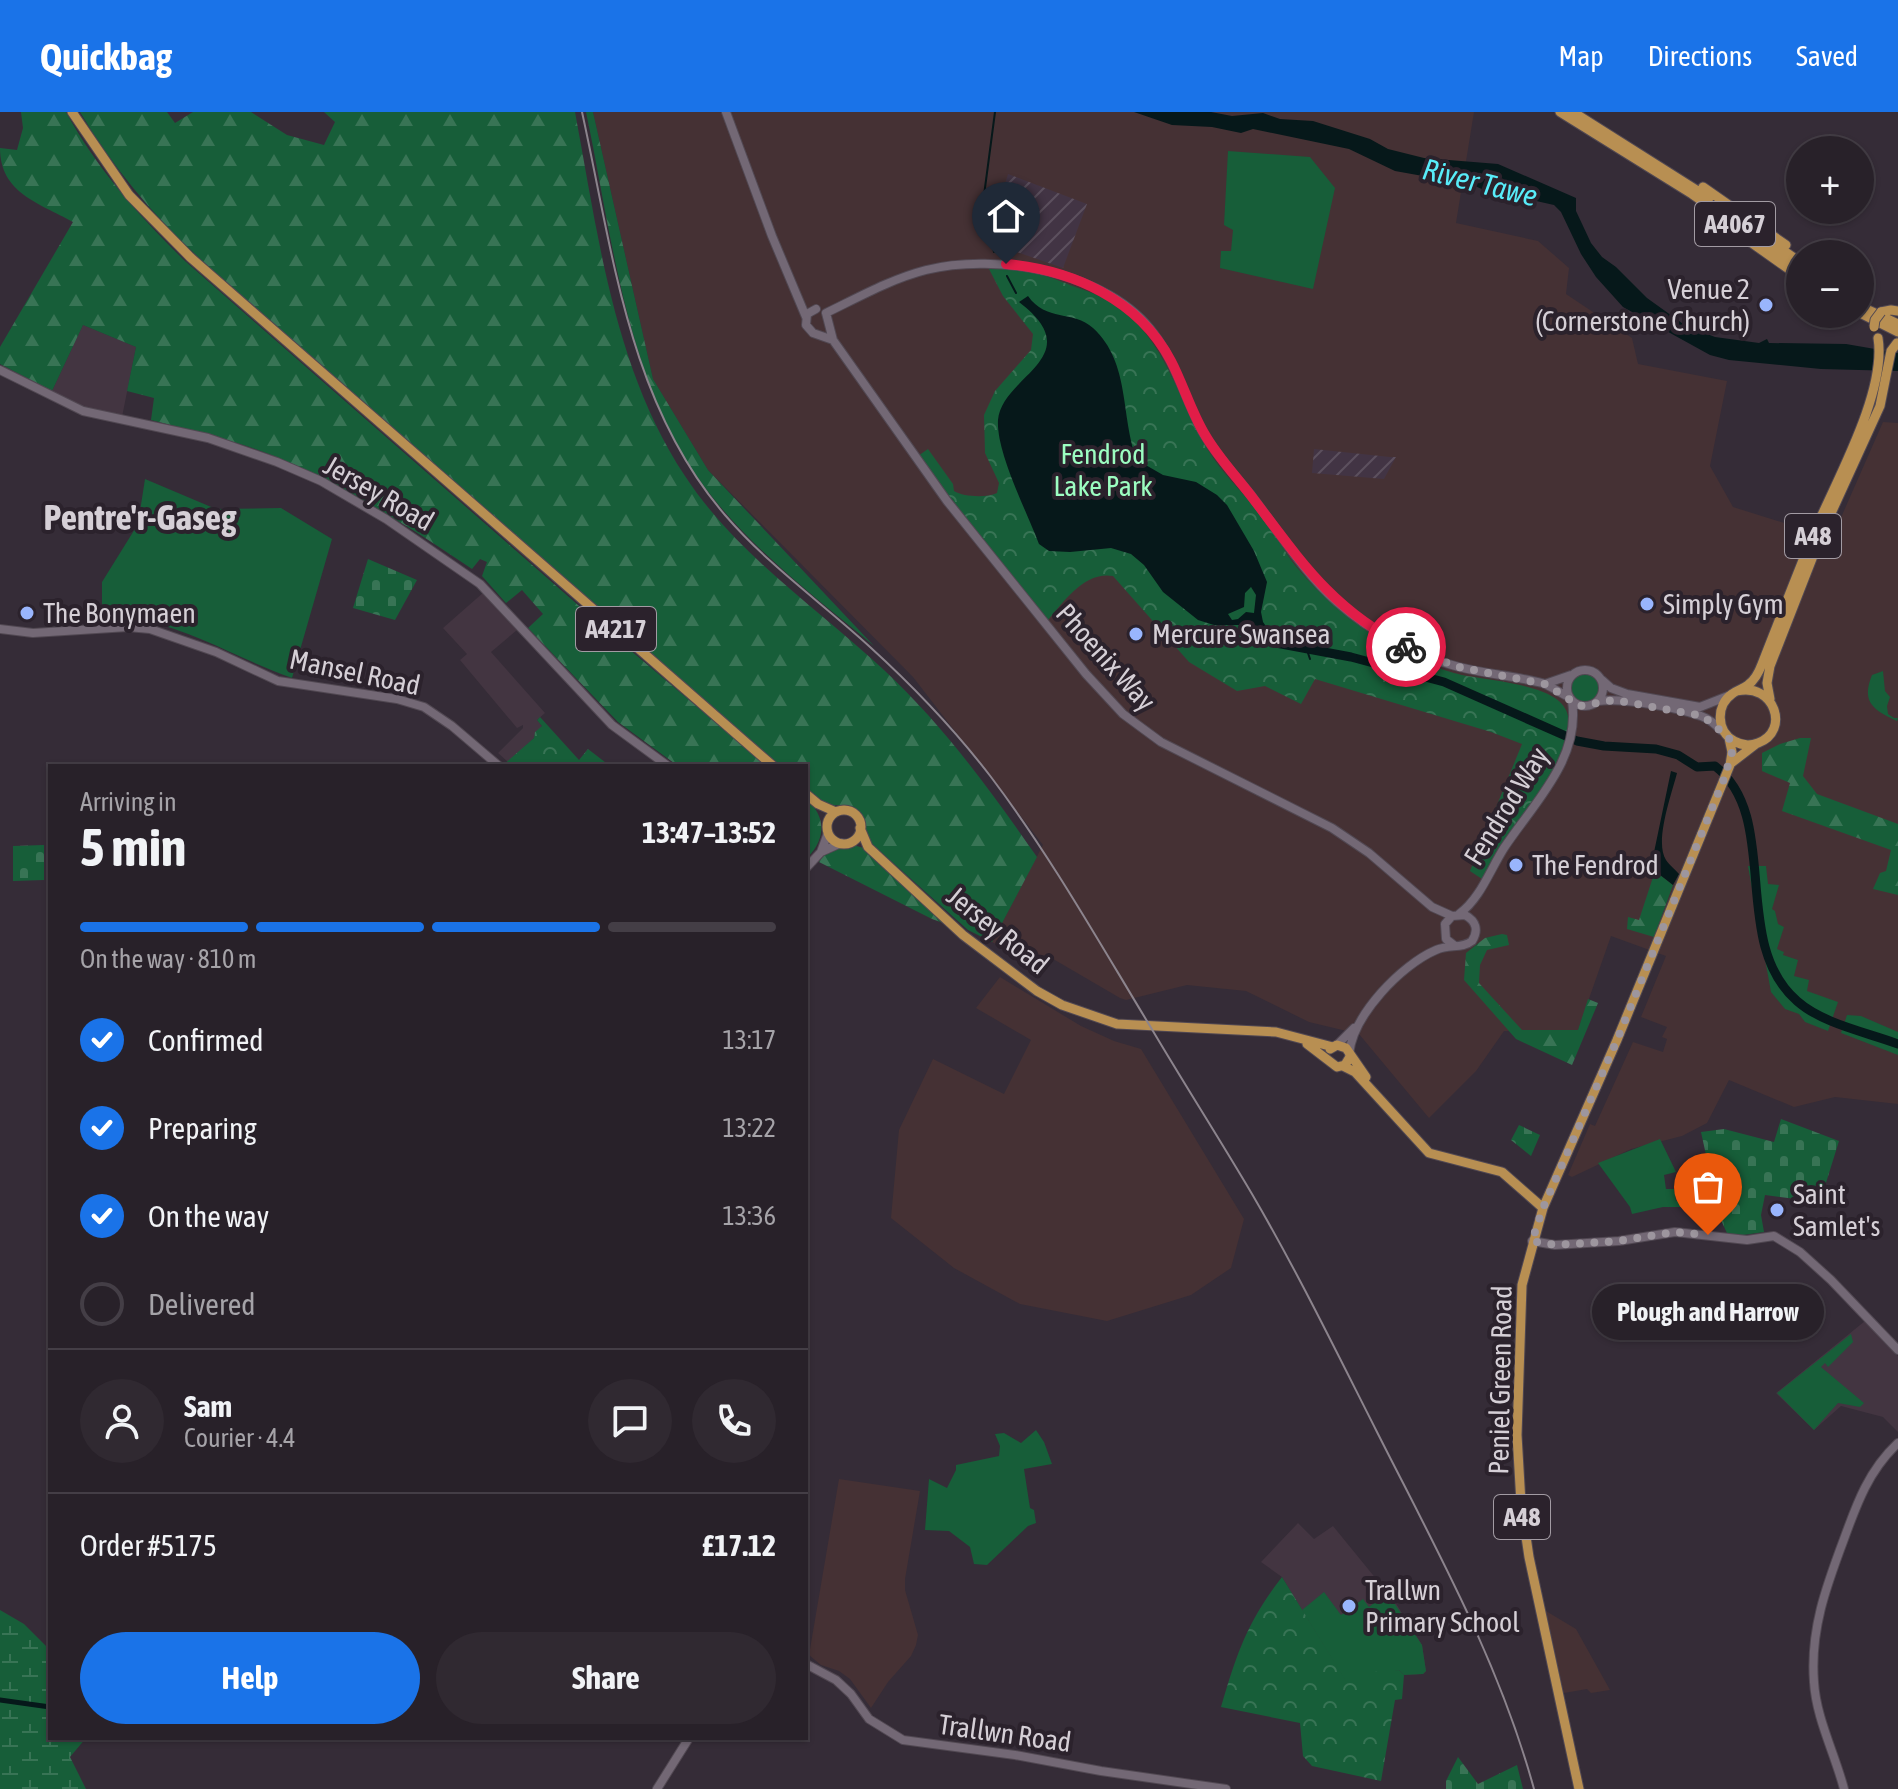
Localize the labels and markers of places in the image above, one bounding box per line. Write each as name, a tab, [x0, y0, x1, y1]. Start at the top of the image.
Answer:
pin	[972, 182, 1040, 264]
place label: Venue 2 (Cornerstone Church)	[1535, 273, 1750, 337]
marker: Venue 2 (Cornerstone Church)	[1757, 296, 1775, 314]
place label: Simply Gym	[1663, 588, 1784, 620]
marker: Simply Gym	[1638, 595, 1656, 613]
place label: The Bonymaen	[43, 597, 196, 629]
marker: The Bonymaen	[18, 604, 36, 622]
place label: Mercure Swansea	[1152, 618, 1331, 650]
marker: Mercure Swansea	[1127, 625, 1145, 643]
place label: The Fendrod	[1532, 849, 1659, 881]
marker: The Fendrod	[1507, 856, 1525, 874]
pin	[1674, 1153, 1742, 1235]
place label: Saint Samlet's	[1793, 1178, 1880, 1242]
marker: Saint Samlet's	[1768, 1201, 1786, 1219]
callout: Plough and Harrow	[1592, 1283, 1824, 1339]
place label: Trallwn Primary School	[1365, 1574, 1520, 1638]
marker: Trallwn Primary School	[1340, 1597, 1358, 1615]

